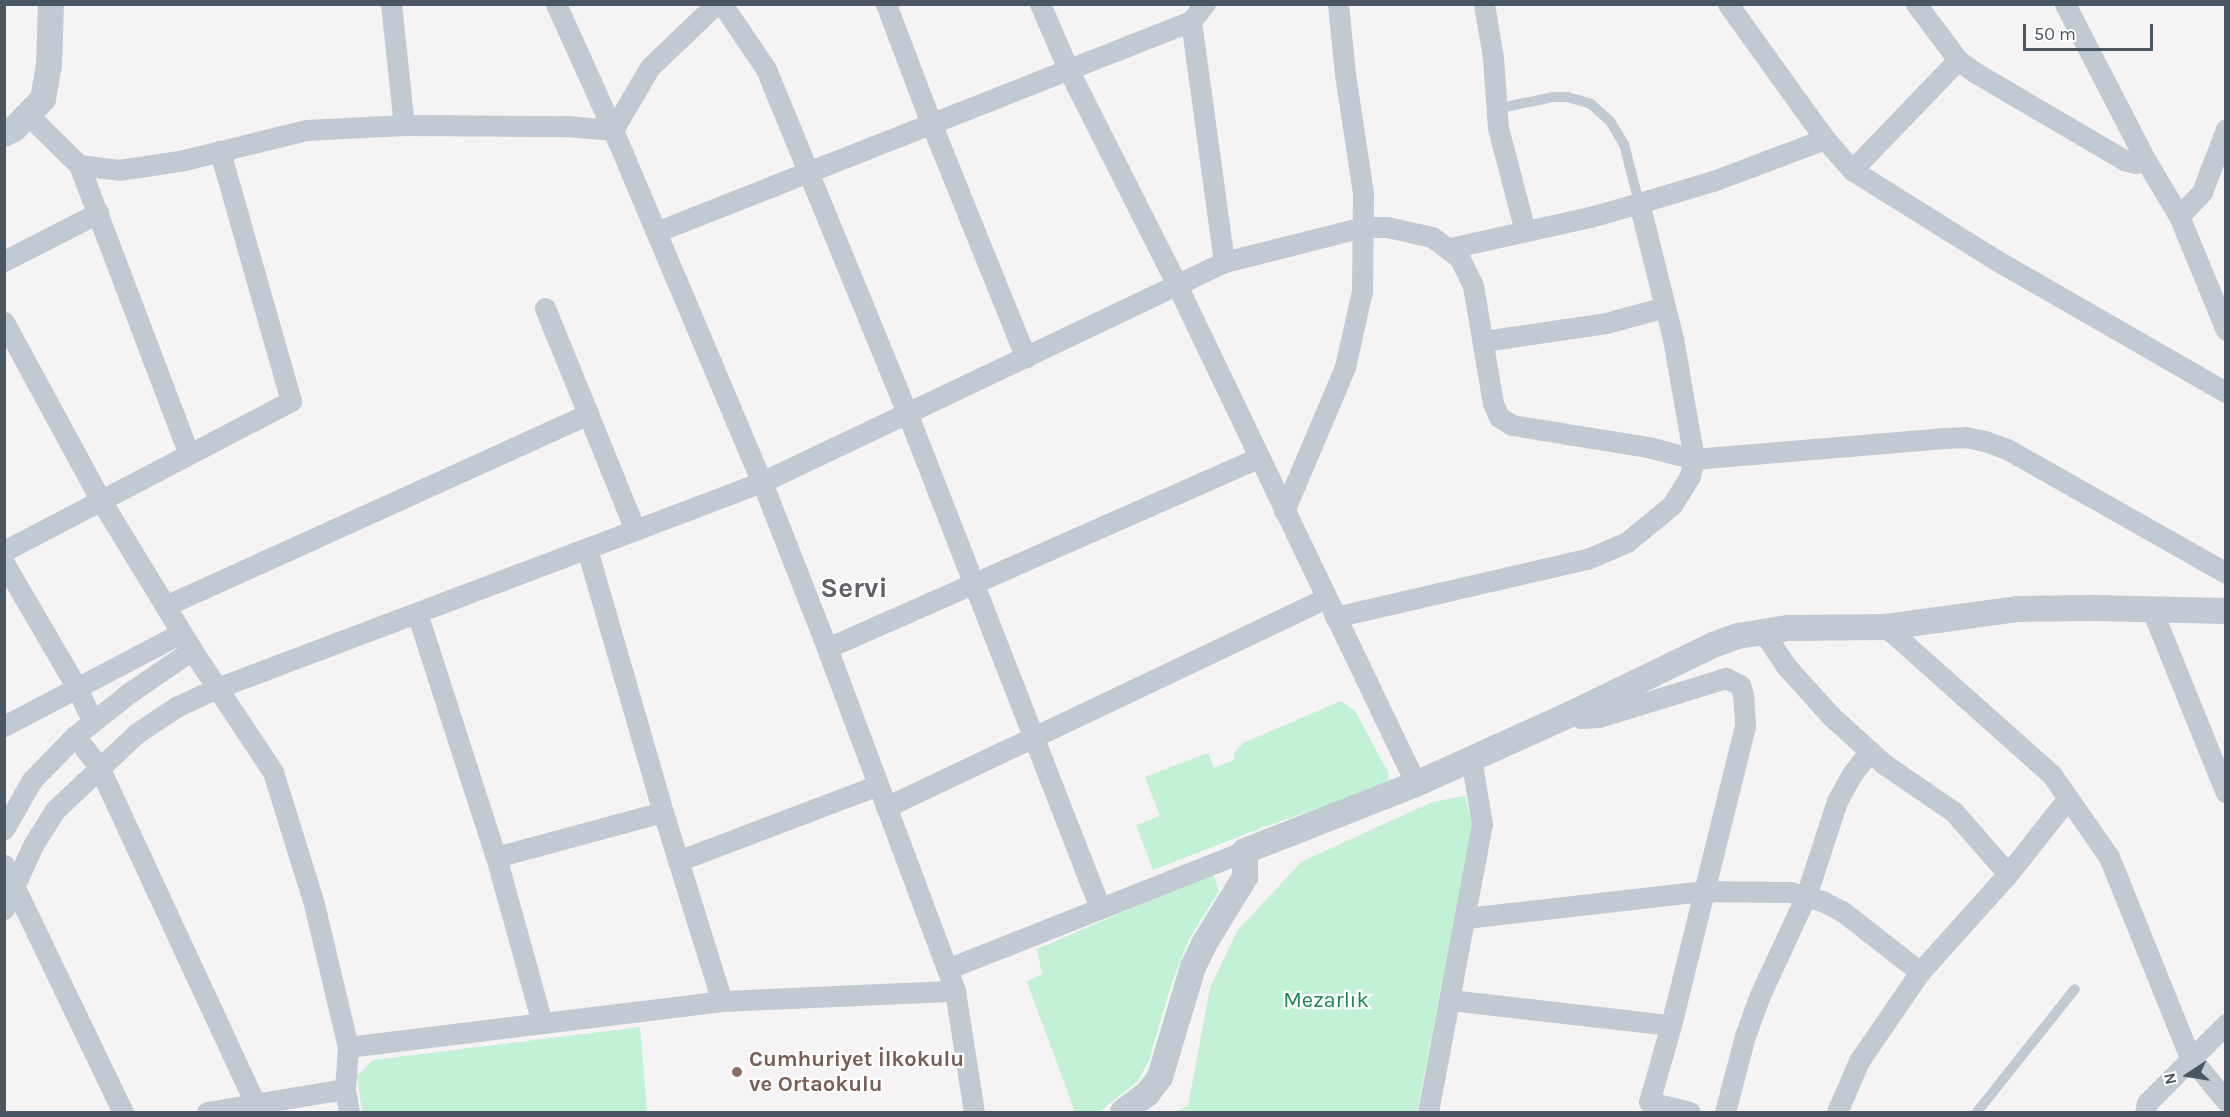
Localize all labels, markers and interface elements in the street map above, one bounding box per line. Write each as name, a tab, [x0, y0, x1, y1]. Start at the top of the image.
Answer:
scale bar	[2026, 12, 2156, 50]
text: 50 m	[2034, 23, 2076, 45]
district label: Servi	[820, 571, 888, 605]
park label: Mezarlık	[1283, 988, 1369, 1014]
north arrow	[2158, 1045, 2218, 1105]
place label: Cumhuriyet İlkokulu ve Ortaokulu	[749, 1046, 964, 1098]
marker: Cumhuriyet İlkokulu ve Ortaokulu	[730, 1065, 744, 1079]
text: N	[2159, 1071, 2180, 1086]

